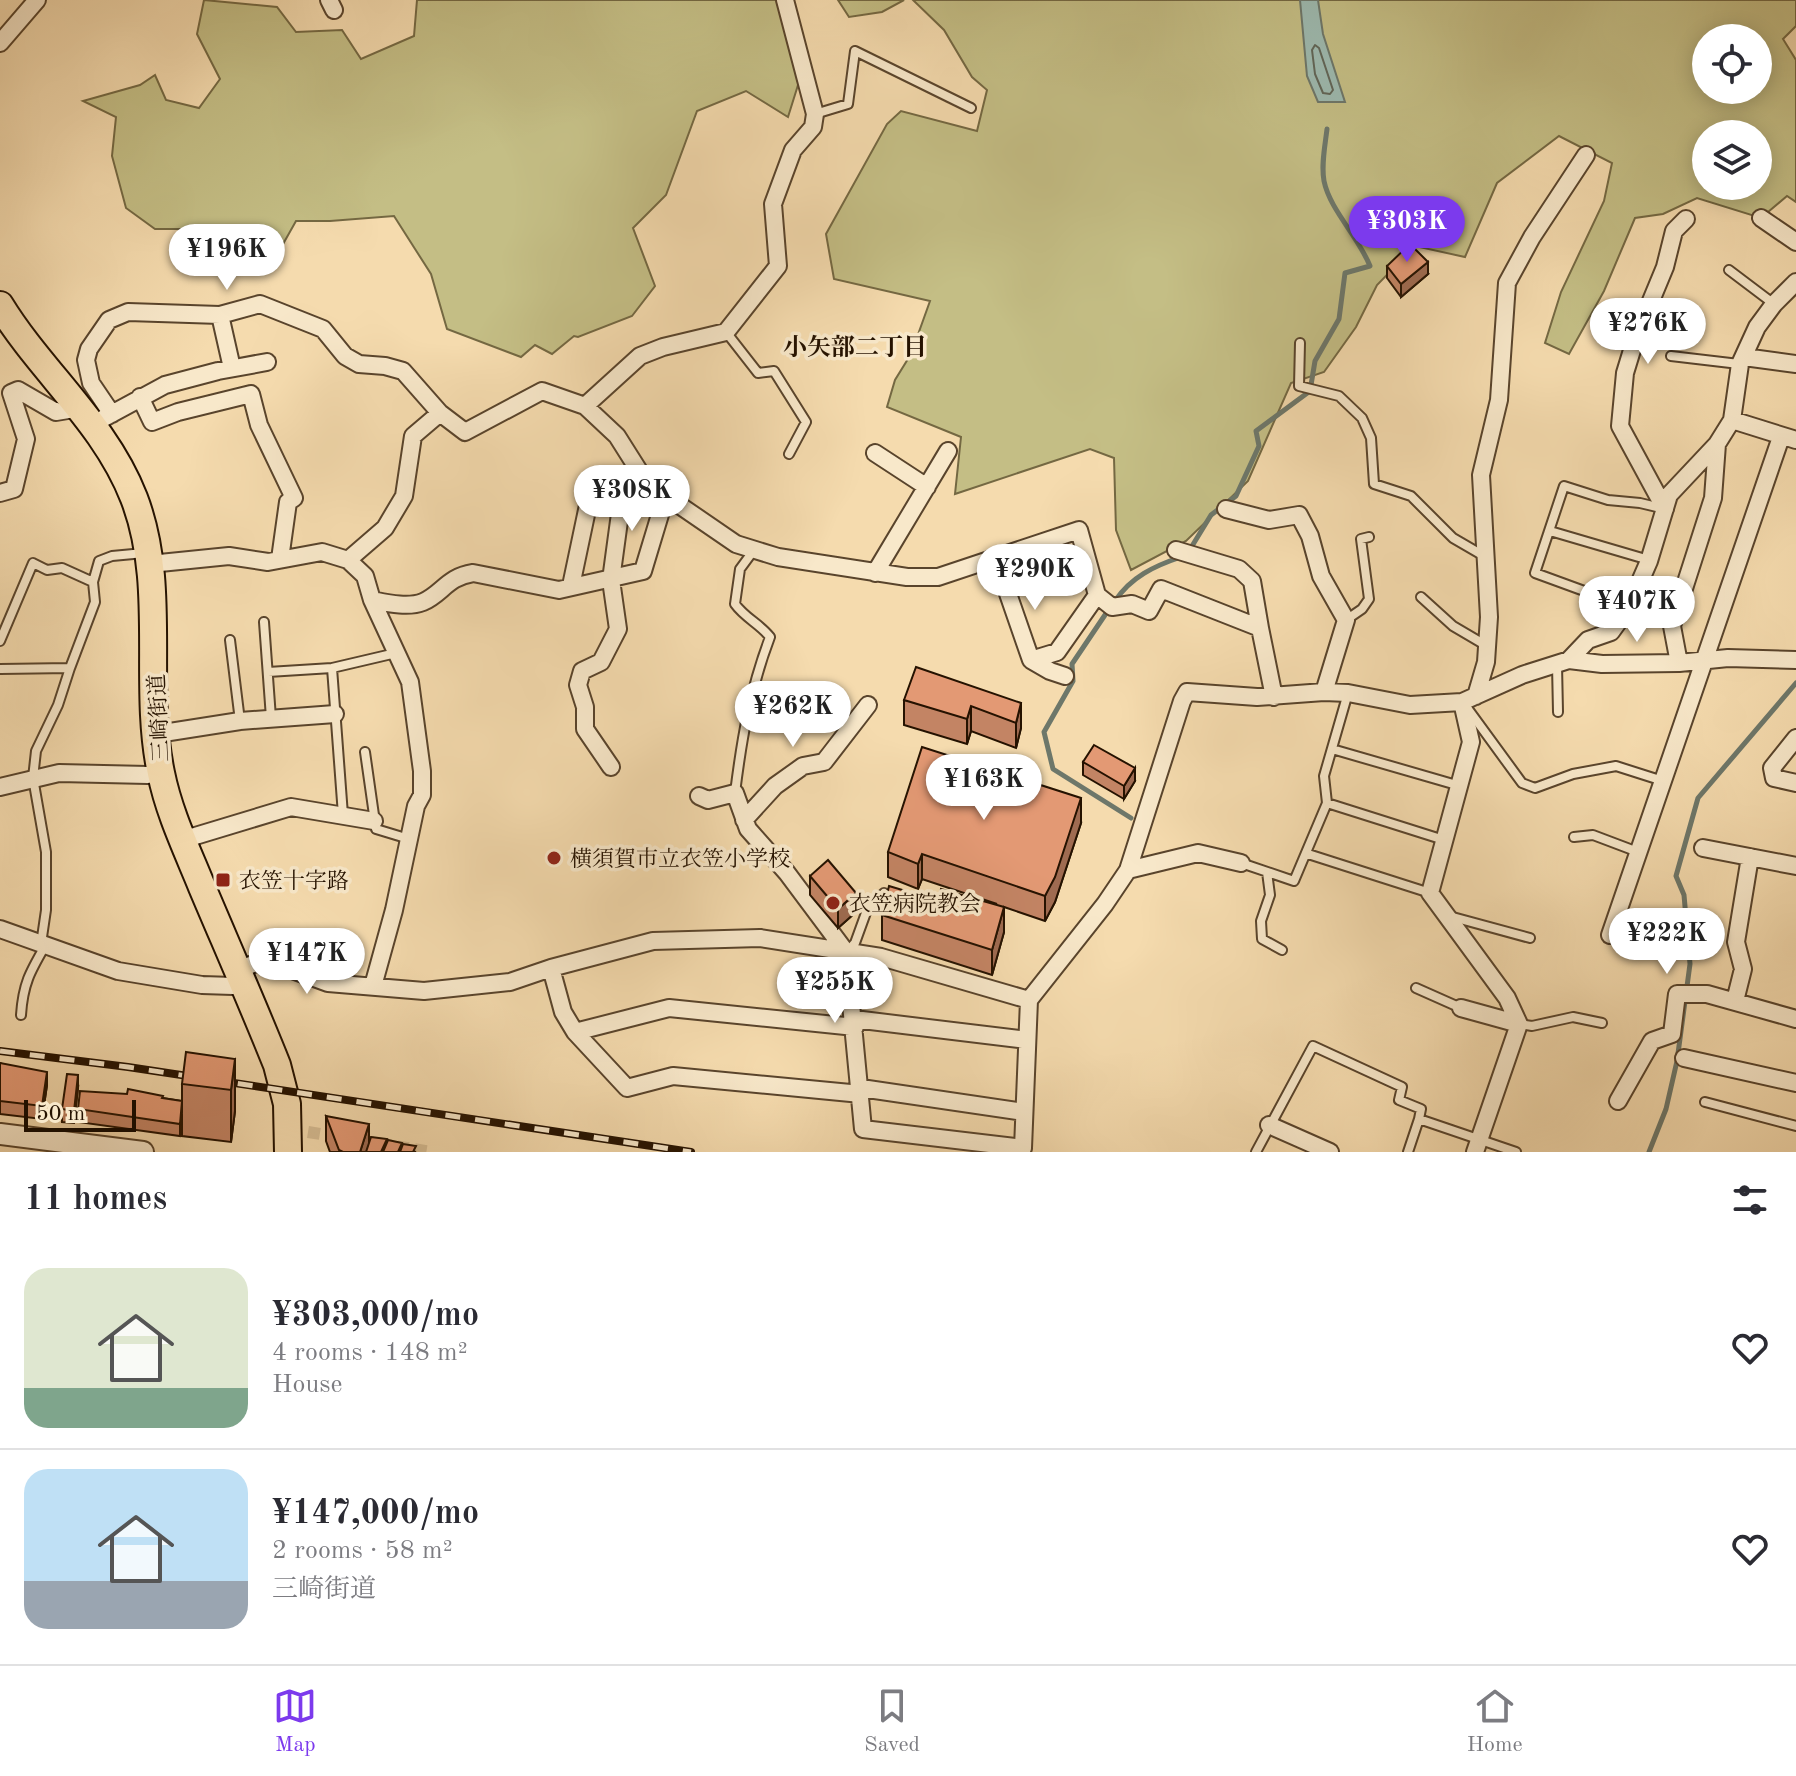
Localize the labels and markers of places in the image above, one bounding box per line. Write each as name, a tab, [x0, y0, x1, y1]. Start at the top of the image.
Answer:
pin: ¥303K	[1351, 196, 1463, 264]
pin: ¥196K	[171, 224, 283, 292]
pin: ¥276K	[1592, 298, 1704, 366]
pin: ¥308K	[576, 465, 688, 533]
pin: ¥290K	[979, 544, 1091, 612]
pin: ¥407K	[1581, 576, 1693, 644]
pin: ¥262K	[737, 681, 849, 749]
pin: ¥163K	[928, 754, 1040, 822]
place label: 横須賀市立衣笠小学校	[570, 847, 790, 871]
marker: 横須賀市立衣笠小学校	[545, 849, 563, 867]
place label: 衣笠十字路	[239, 869, 349, 893]
marker: 衣笠十字路	[214, 871, 232, 889]
place label: 衣笠病院教会	[849, 892, 981, 916]
marker: 衣笠病院教会	[824, 894, 842, 912]
pin: ¥222K	[1611, 908, 1723, 976]
pin: ¥147K	[251, 928, 363, 996]
pin: ¥255K	[779, 957, 891, 1025]

